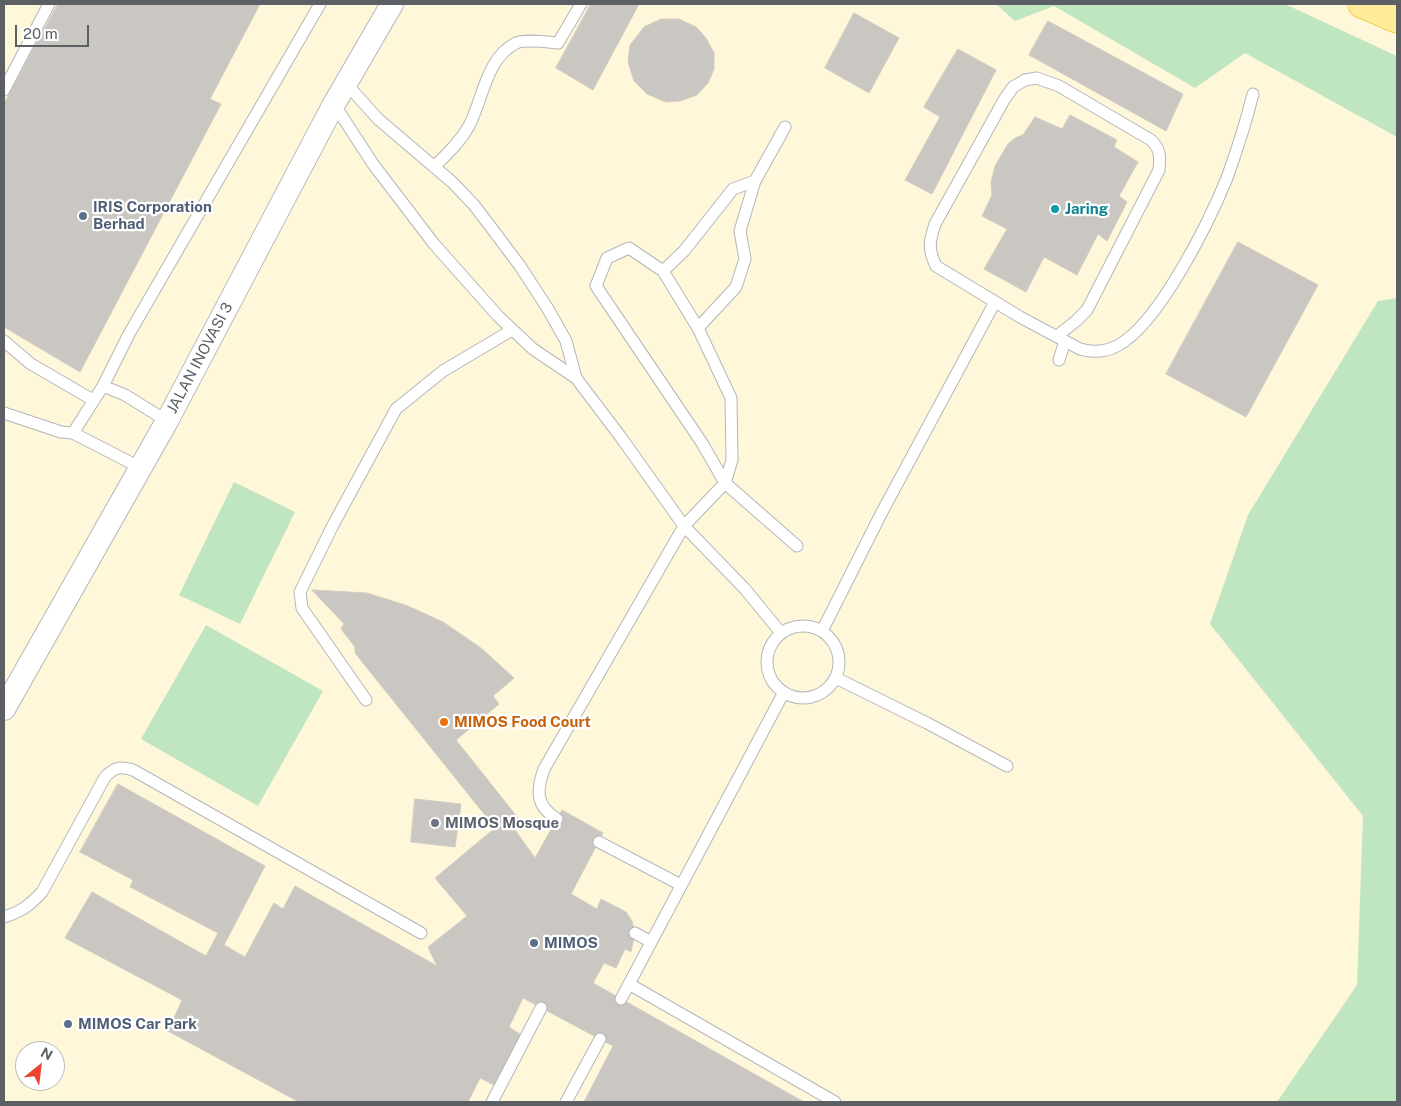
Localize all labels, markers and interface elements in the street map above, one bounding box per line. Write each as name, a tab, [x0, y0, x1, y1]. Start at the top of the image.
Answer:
scale bar	[18, 15, 91, 47]
text: 20 m	[23, 25, 58, 42]
place label: IRIS Corporation Berhad	[93, 198, 212, 233]
place label: Jaring	[1065, 200, 1108, 218]
marker: Jaring	[1049, 203, 1061, 215]
marker: IRIS Corporation Berhad	[77, 210, 89, 222]
street label: JALAN INOVASI 3	[163, 300, 237, 416]
place label: MIMOS Food Court	[454, 713, 591, 731]
marker: MIMOS Food Court	[438, 716, 450, 728]
place label: MIMOS Mosque	[445, 814, 559, 832]
marker: MIMOS Mosque	[429, 817, 441, 829]
place label: MIMOS	[544, 934, 598, 952]
marker: MIMOS	[528, 937, 540, 949]
place label: MIMOS Car Park	[78, 1015, 197, 1033]
marker: MIMOS Car Park	[62, 1018, 74, 1030]
north arrow	[15, 1041, 65, 1091]
text: N	[38, 1044, 55, 1063]

